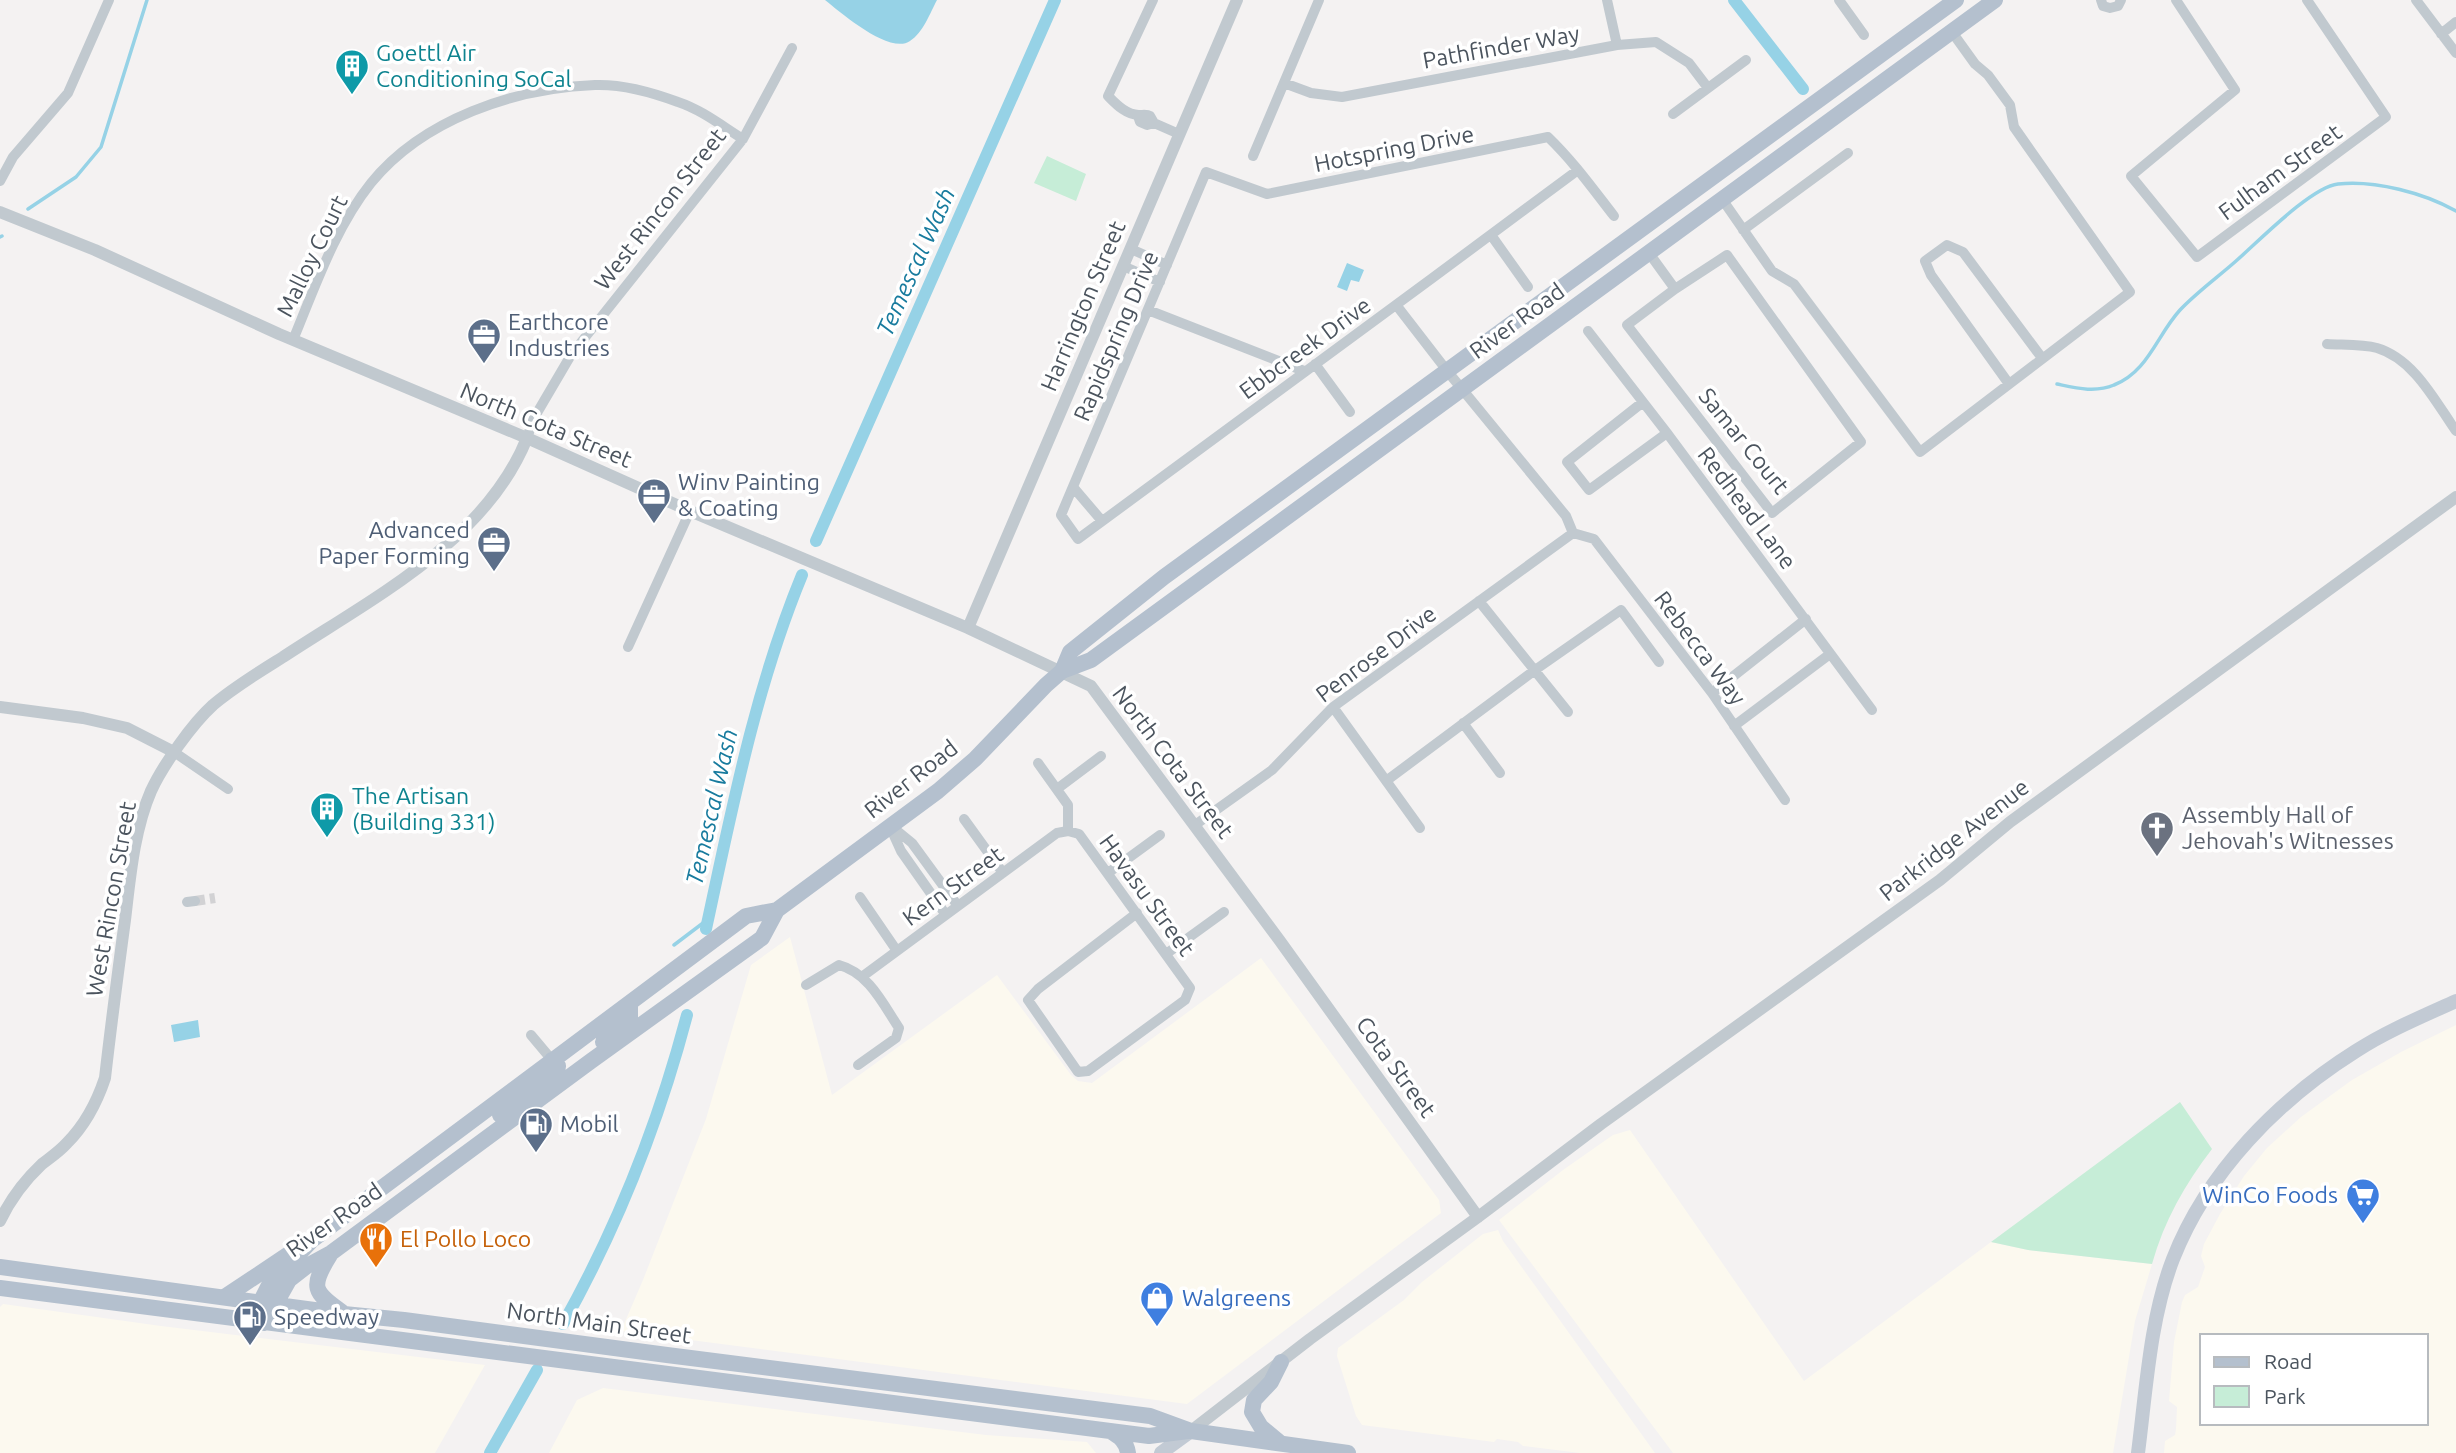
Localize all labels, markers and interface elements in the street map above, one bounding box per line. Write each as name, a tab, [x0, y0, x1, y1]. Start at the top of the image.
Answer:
street label: Pathfinder Way	[1421, 20, 1581, 73]
place label: Goettl Air Conditioning SoCal	[376, 40, 572, 91]
building icon: Goettl Air Conditioning SoCal	[333, 47, 371, 96]
street label: Fulham Street	[2214, 119, 2346, 224]
street label: Hotspring Drive	[1312, 121, 1476, 176]
street label: West Rincon Street	[589, 123, 730, 294]
water label: Temescal Wash	[871, 184, 960, 340]
street label: Malloy Court	[271, 191, 352, 321]
street label: Harrington Street	[1035, 217, 1130, 395]
street label: Rapidspring Drive	[1068, 247, 1163, 425]
street label: River Road	[1465, 278, 1569, 363]
street label: Ebbcreek Drive	[1234, 292, 1375, 404]
place label: Earthcore Industries	[508, 309, 610, 360]
office icon: Earthcore Industries	[465, 316, 503, 365]
street label: North Cota Street	[457, 377, 636, 472]
street label: Samar Court	[1694, 383, 1794, 498]
street label: Redhead Lane	[1693, 442, 1801, 574]
place label: Winv Painting & Coating	[678, 469, 820, 520]
office icon: Winv Painting & Coating	[635, 476, 673, 525]
place label: Advanced Paper Forming	[318, 517, 470, 568]
office icon: Advanced Paper Forming	[475, 524, 513, 573]
street label: Rebecca Way	[1650, 586, 1751, 709]
street label: Penrose Drive	[1311, 600, 1441, 707]
street label: North Cota Street	[1108, 681, 1239, 843]
water label: Temescal Wash	[680, 726, 743, 888]
street label: River Road	[859, 735, 962, 823]
street label: Parkridge Avenue	[1874, 774, 2033, 906]
place label: The Artisan (Building 331)	[352, 783, 495, 835]
building icon: The Artisan (Building 331)	[308, 790, 346, 839]
street label: West Rincon Street	[81, 799, 140, 998]
place label: Assembly Hall of Jehovah's Witnesses	[2182, 802, 2394, 853]
church icon: Assembly Hall of Jehovah's Witnesses	[2138, 809, 2176, 858]
street label: Havasu Street	[1095, 829, 1200, 960]
street label: Kern Street	[898, 841, 1008, 930]
street label: Cota Street	[1352, 1012, 1441, 1122]
fuel station icon: Mobil	[517, 1105, 555, 1154]
place label: Mobil	[560, 1111, 619, 1136]
supermarket icon: WinCo Foods	[2344, 1176, 2382, 1225]
street label: River Road	[281, 1178, 386, 1262]
place label: WinCo Foods	[2202, 1182, 2338, 1207]
restaurant icon: El Pollo Loco	[357, 1220, 395, 1269]
place label: El Pollo Loco	[400, 1226, 531, 1251]
shop icon: Walgreens	[1138, 1279, 1176, 1328]
place label: Walgreens	[1182, 1285, 1291, 1310]
street label: North Main Street	[505, 1297, 693, 1348]
fuel station icon: Speedway	[231, 1298, 269, 1347]
place label: Speedway	[274, 1304, 379, 1329]
legend	[2200, 1334, 2428, 1425]
text: Road	[2264, 1349, 2312, 1373]
text: Park	[2264, 1384, 2306, 1408]

